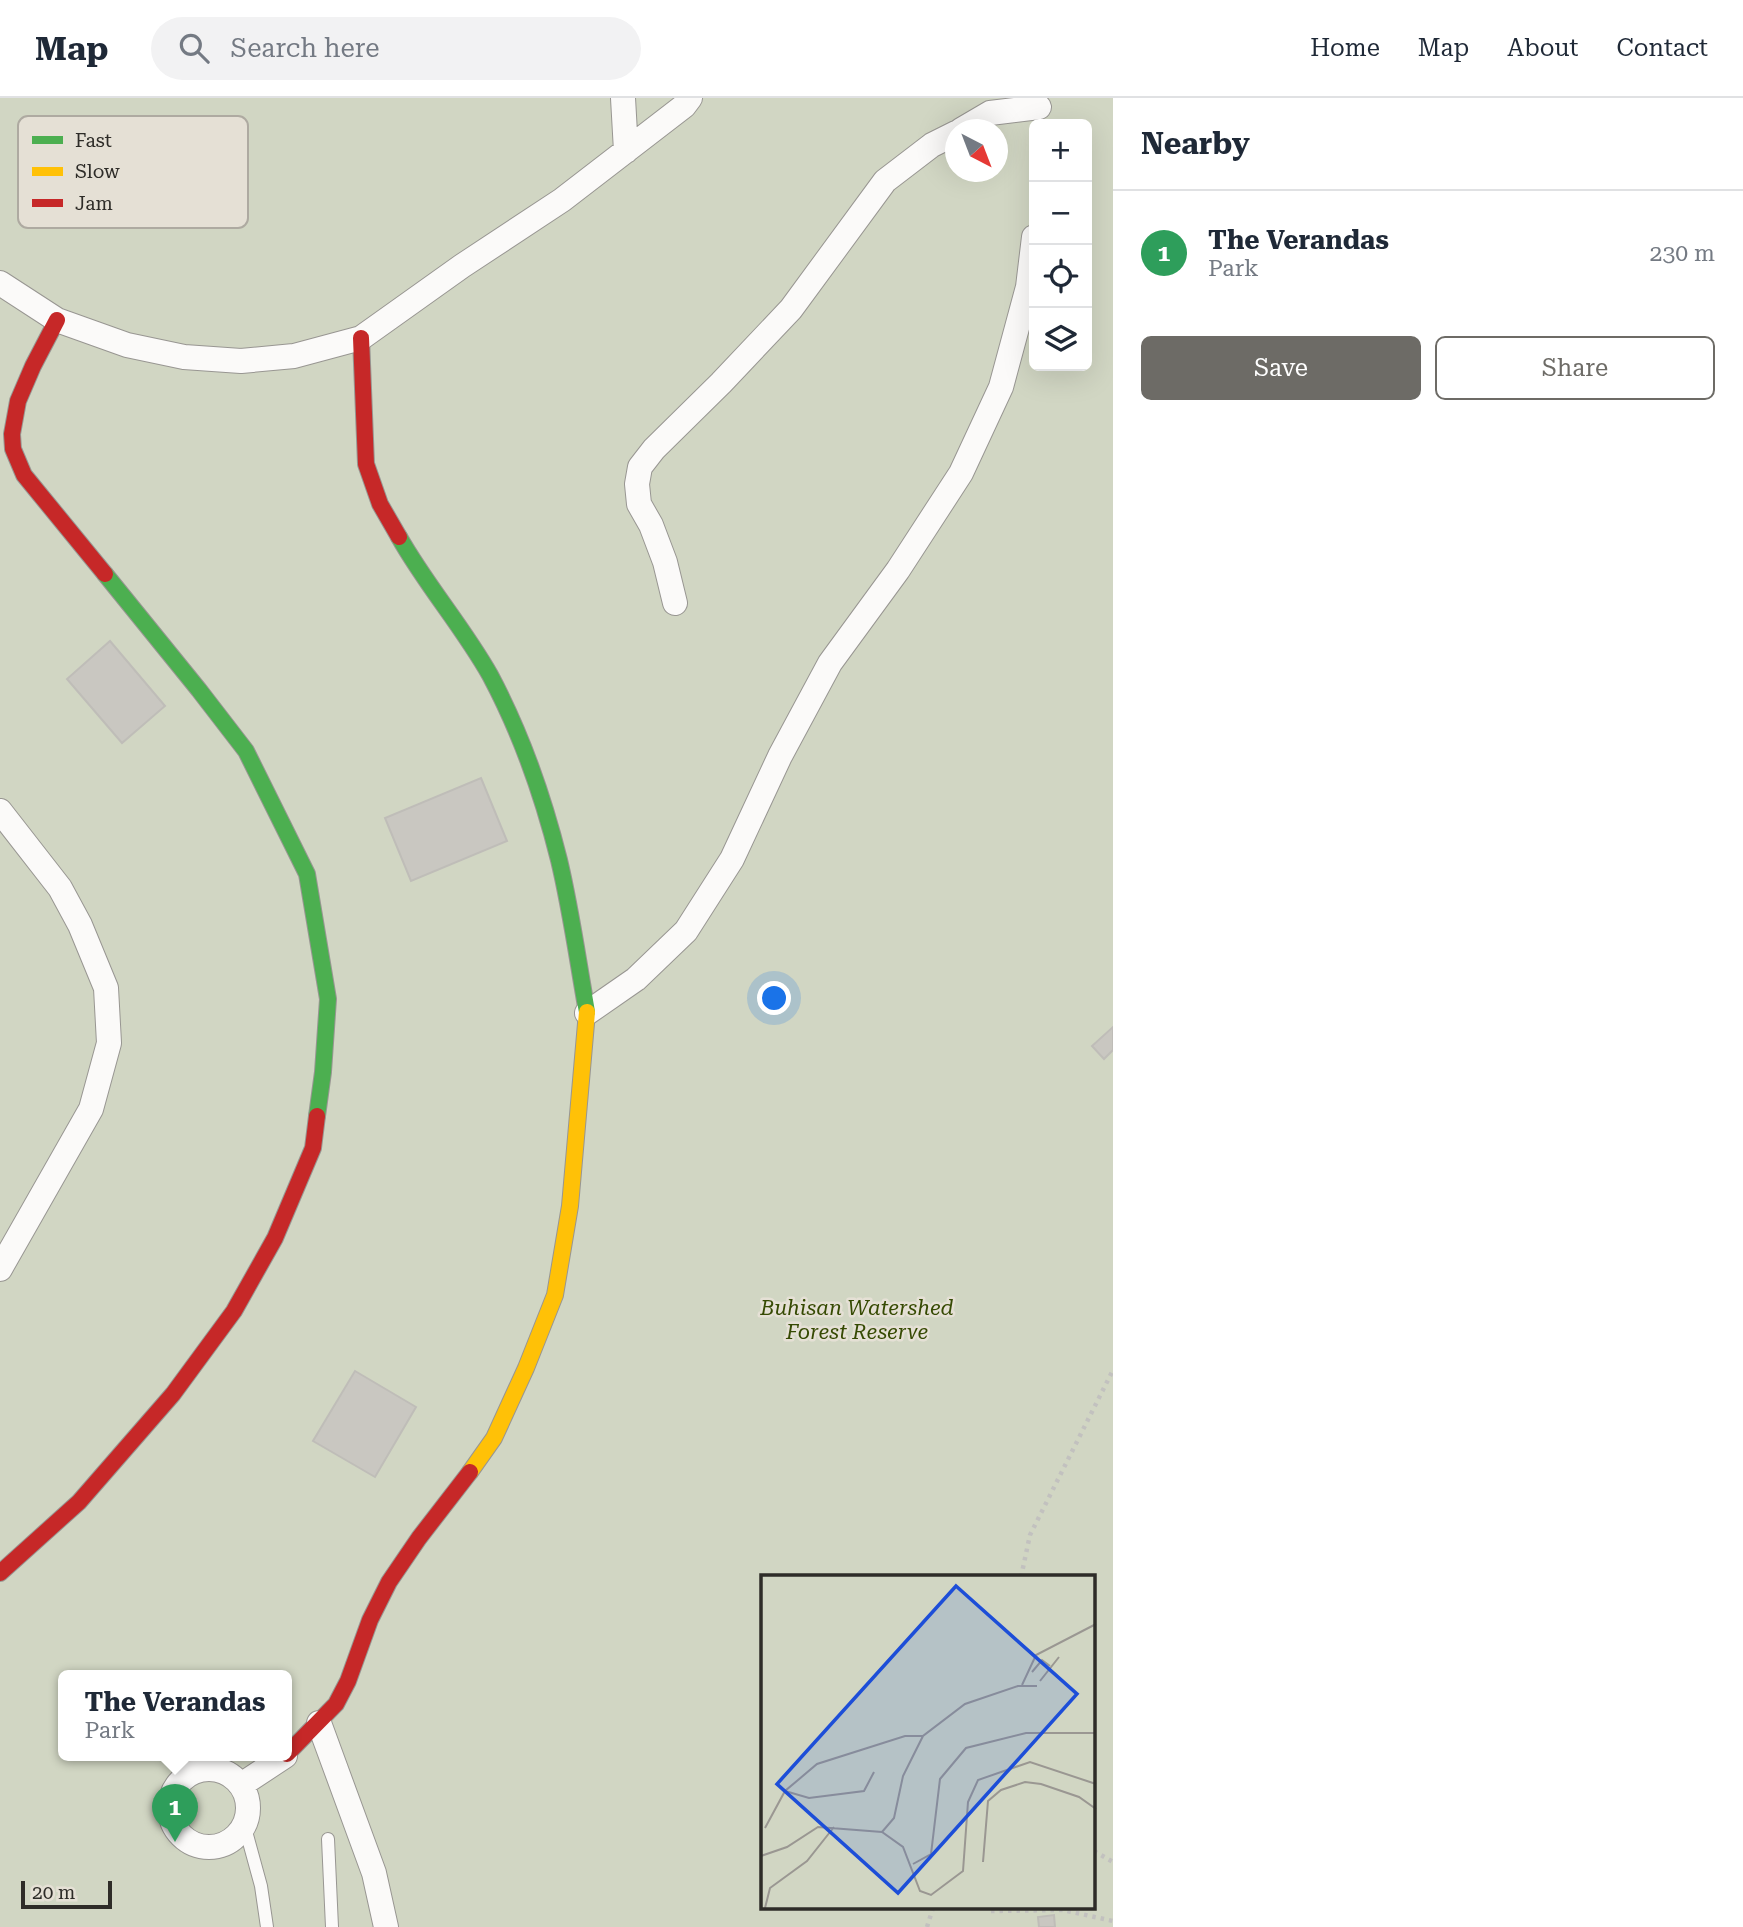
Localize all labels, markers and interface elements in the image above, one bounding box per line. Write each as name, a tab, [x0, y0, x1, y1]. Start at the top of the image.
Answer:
search box	[151, 17, 641, 80]
text: Map	[35, 29, 109, 68]
icon: search	[175, 29, 213, 67]
text: Search here	[231, 33, 380, 63]
text: Home	[1310, 34, 1380, 62]
text: Map	[1418, 34, 1469, 62]
text: About	[1507, 34, 1578, 62]
text: Contact	[1616, 34, 1708, 62]
legend	[18, 116, 248, 228]
north arrow	[945, 119, 1008, 182]
map controls	[1029, 119, 1092, 371]
button: +	[1029, 119, 1092, 182]
text: Nearby	[1141, 126, 1250, 161]
text: Fast	[75, 129, 112, 152]
text: Slow	[75, 160, 120, 183]
button: −	[1029, 182, 1092, 245]
text: Jam	[75, 192, 113, 215]
text: The Verandas	[1208, 225, 1389, 255]
text: 1	[1158, 240, 1170, 267]
text: 230 m	[1650, 240, 1715, 267]
button: locate	[1029, 245, 1092, 308]
text: Park	[1208, 255, 1259, 282]
button: layers	[1029, 308, 1092, 371]
button: Save	[1141, 336, 1421, 400]
button: Share	[1435, 336, 1715, 400]
your location	[757, 981, 791, 1015]
park label: Buhisan Watershed Forest Reserve	[759, 1296, 954, 1344]
inset map	[761, 1575, 1096, 1910]
popup	[58, 1670, 292, 1761]
text: The Verandas	[85, 1687, 265, 1717]
text: Park	[85, 1717, 135, 1744]
pin: 1	[152, 1784, 198, 1842]
scale bar	[21, 1878, 112, 1910]
text: 20 m	[32, 1881, 75, 1904]

